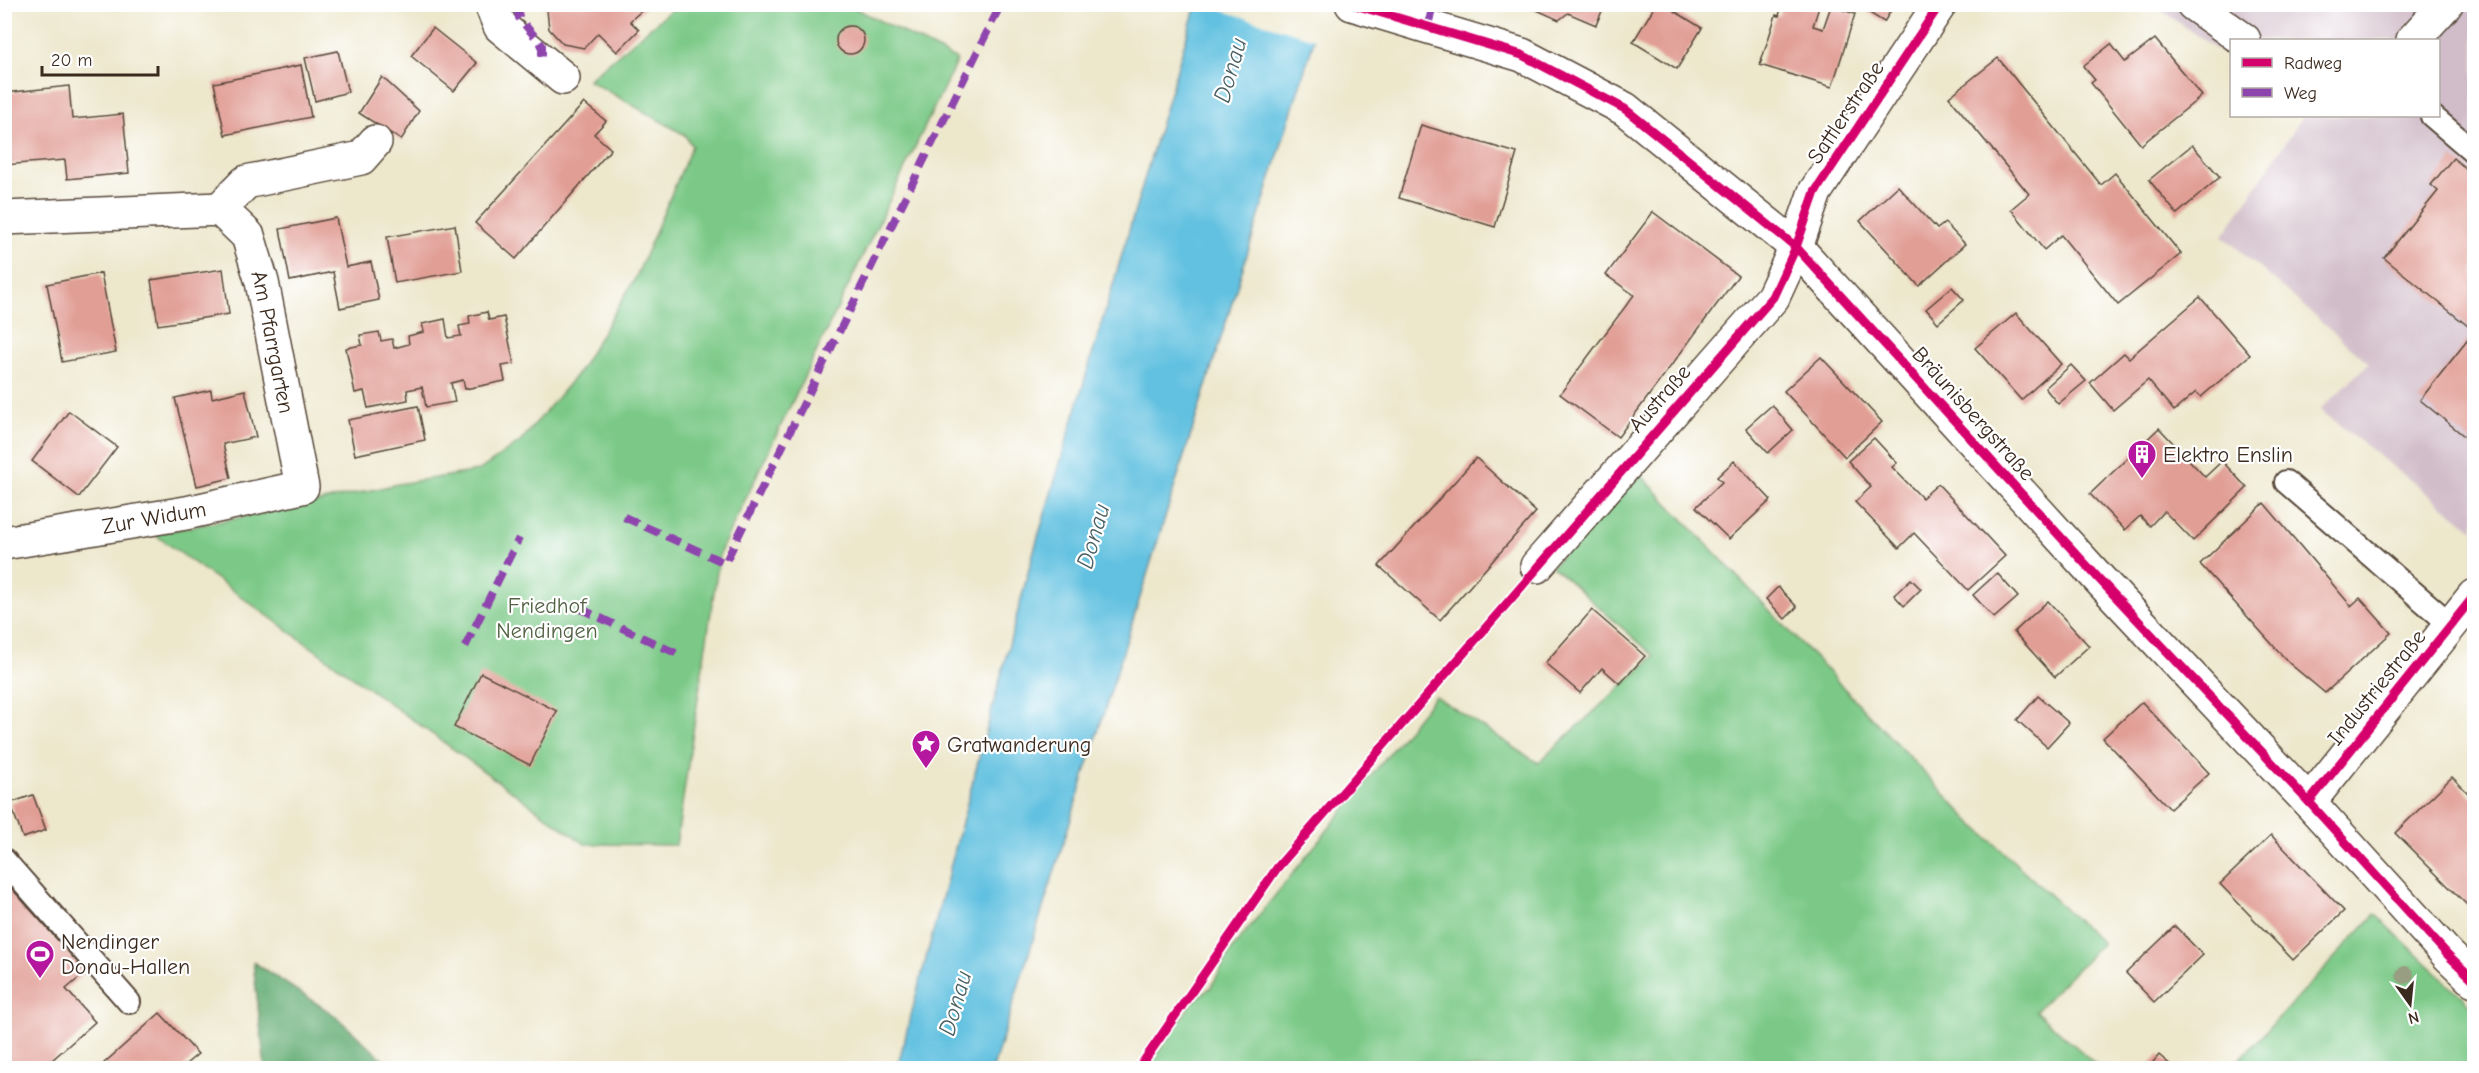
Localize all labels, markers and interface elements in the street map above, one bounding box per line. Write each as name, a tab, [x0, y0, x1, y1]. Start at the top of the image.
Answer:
water label: Donau	[1207, 34, 1253, 106]
scale bar	[42, 39, 158, 77]
legend	[2230, 39, 2440, 117]
text: 20 m	[51, 50, 92, 71]
text: Radweg	[2284, 53, 2342, 74]
street label: Sattlerstraße	[1802, 56, 1890, 169]
text: Weg	[2284, 83, 2317, 104]
street label: Am Pfarrgarten	[245, 267, 299, 416]
street label: Bräunisbergstraße	[1906, 341, 2040, 486]
street label: Austraße	[1623, 359, 1696, 438]
building icon: Elektro Enslin	[2126, 438, 2158, 480]
place label: Elektro Enslin	[2163, 442, 2293, 468]
street label: Zur Widum	[100, 496, 208, 540]
water label: Donau	[1070, 500, 1116, 572]
park label: Friedhof Nendingen	[496, 593, 598, 644]
street label: Industriestraße	[2322, 624, 2431, 751]
place icon: Gratwanderung	[910, 728, 942, 770]
place label: Gratwanderung	[947, 732, 1091, 758]
place label: Nendinger Donau-Hallen	[61, 929, 190, 980]
sports icon: Nendinger Donau-Hallen	[24, 938, 56, 980]
water label: Donau	[932, 967, 978, 1039]
north arrow	[2380, 974, 2440, 1034]
text: N	[2406, 1007, 2421, 1028]

